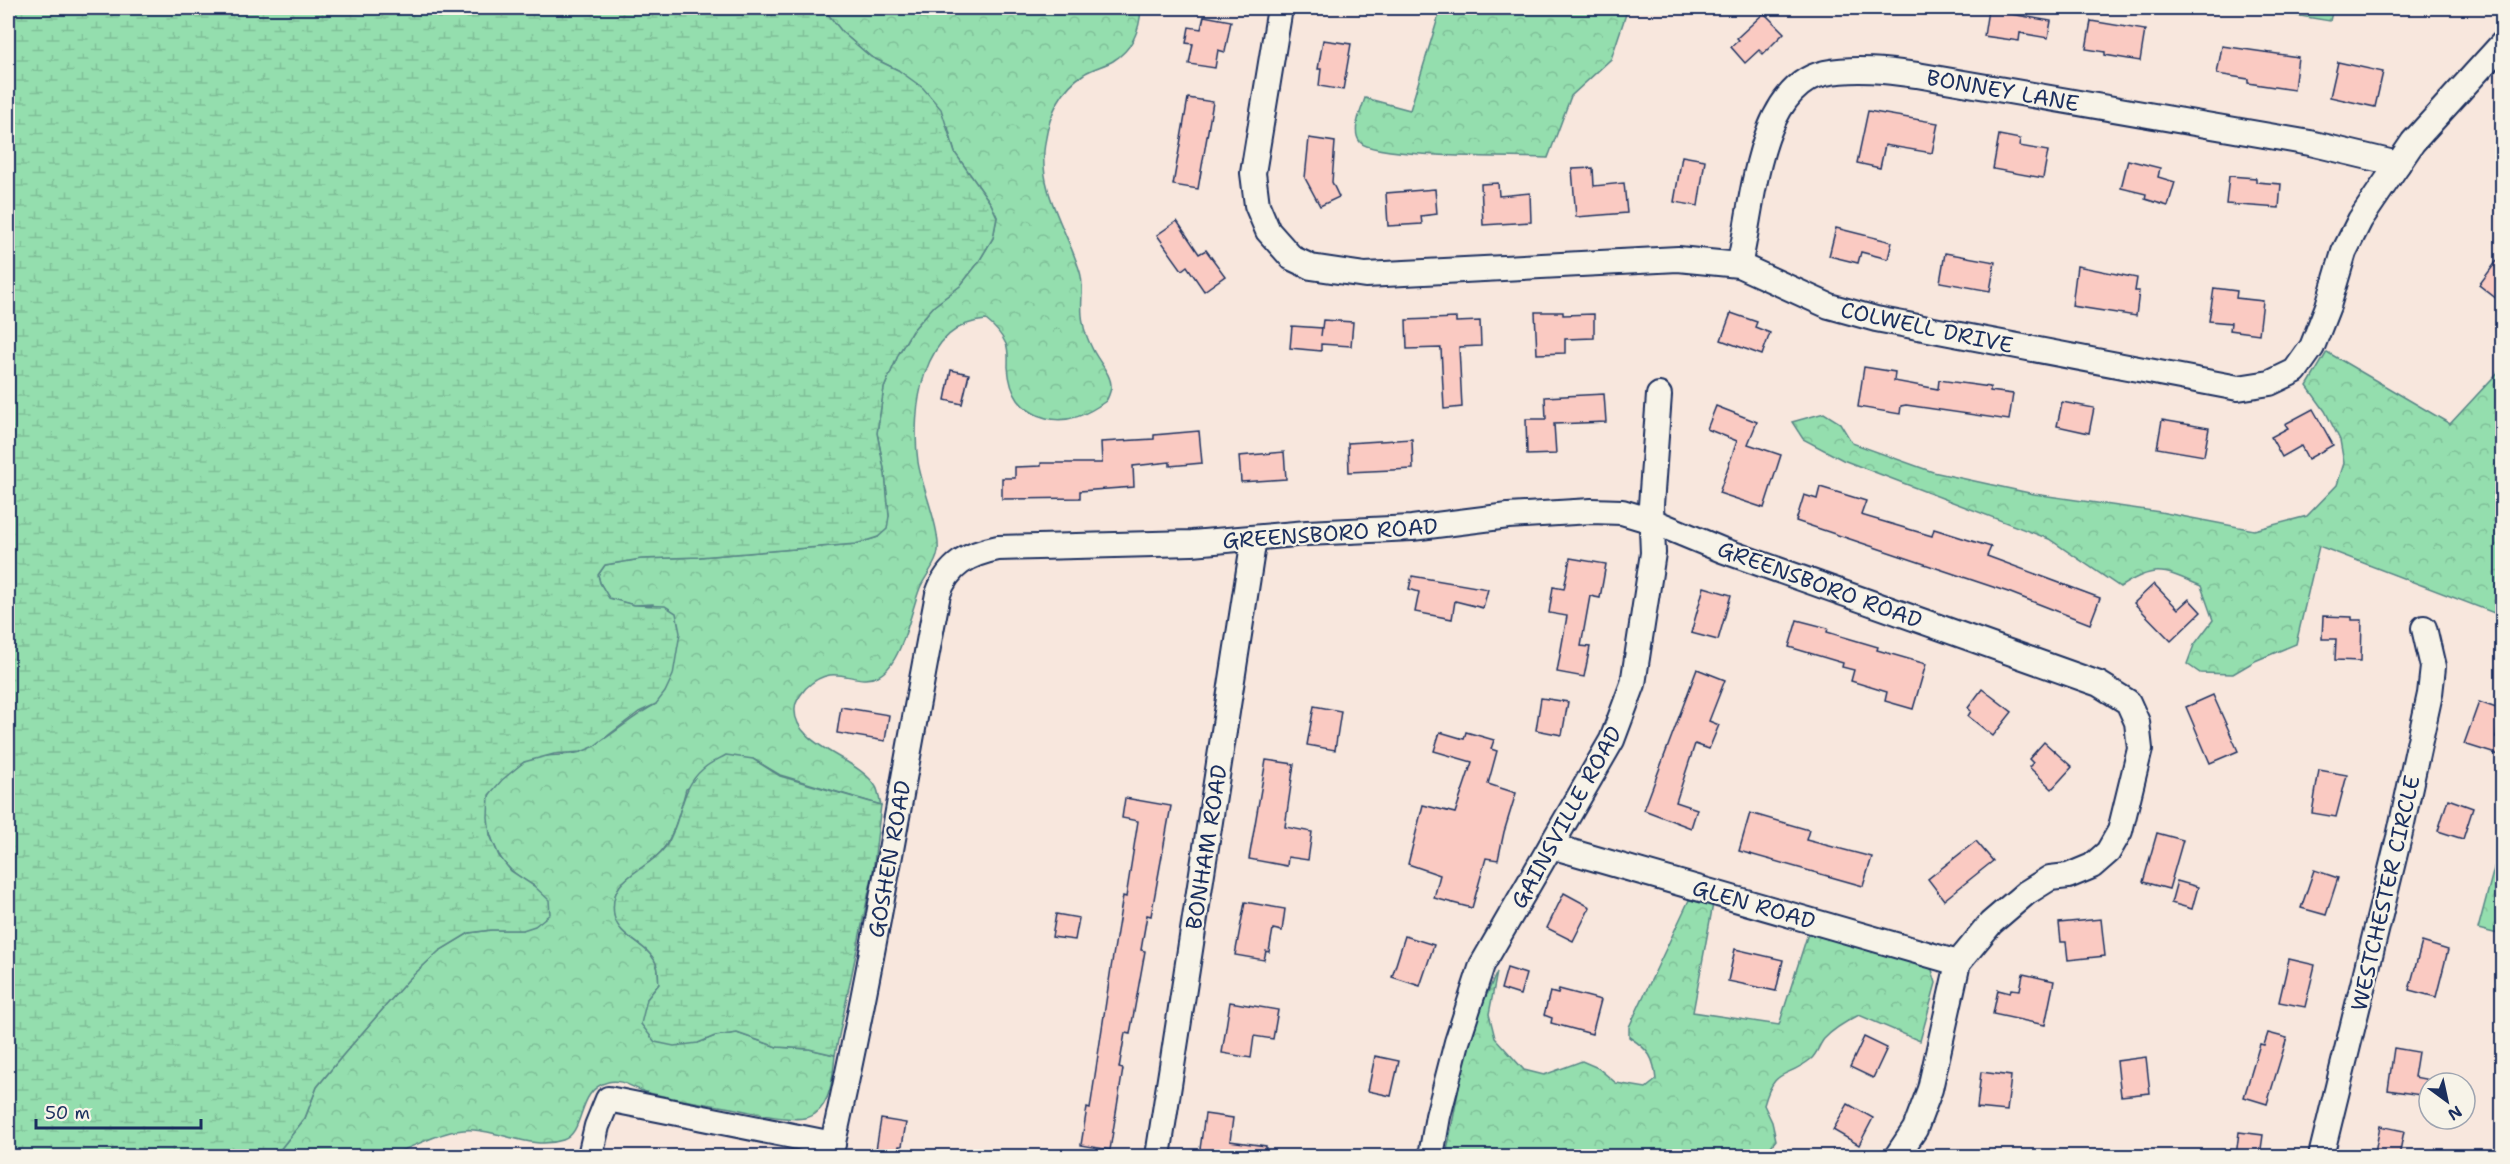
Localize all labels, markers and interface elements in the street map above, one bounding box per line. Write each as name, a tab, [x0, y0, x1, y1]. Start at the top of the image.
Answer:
street label: BONNEY LANE	[1924, 63, 2081, 118]
street label: COLWELL DRIVE	[1838, 295, 2016, 360]
street label: GREENSBORO ROAD	[1221, 512, 1439, 555]
street label: GREENSBORO ROAD	[1714, 534, 1926, 635]
street label: GAINSVILLE ROAD	[1504, 721, 1629, 914]
street label: BONHAM ROAD	[1179, 762, 1234, 932]
street label: WESTCHESTER CIRCLE	[2344, 772, 2427, 1014]
street label: GOSHEN ROAD	[861, 778, 918, 940]
street label: GLEN ROAD	[1689, 873, 1819, 936]
north arrow	[2417, 1071, 2477, 1131]
scale bar	[36, 1092, 201, 1130]
text: 50 m	[45, 1101, 90, 1125]
text: N	[2444, 1101, 2466, 1125]

